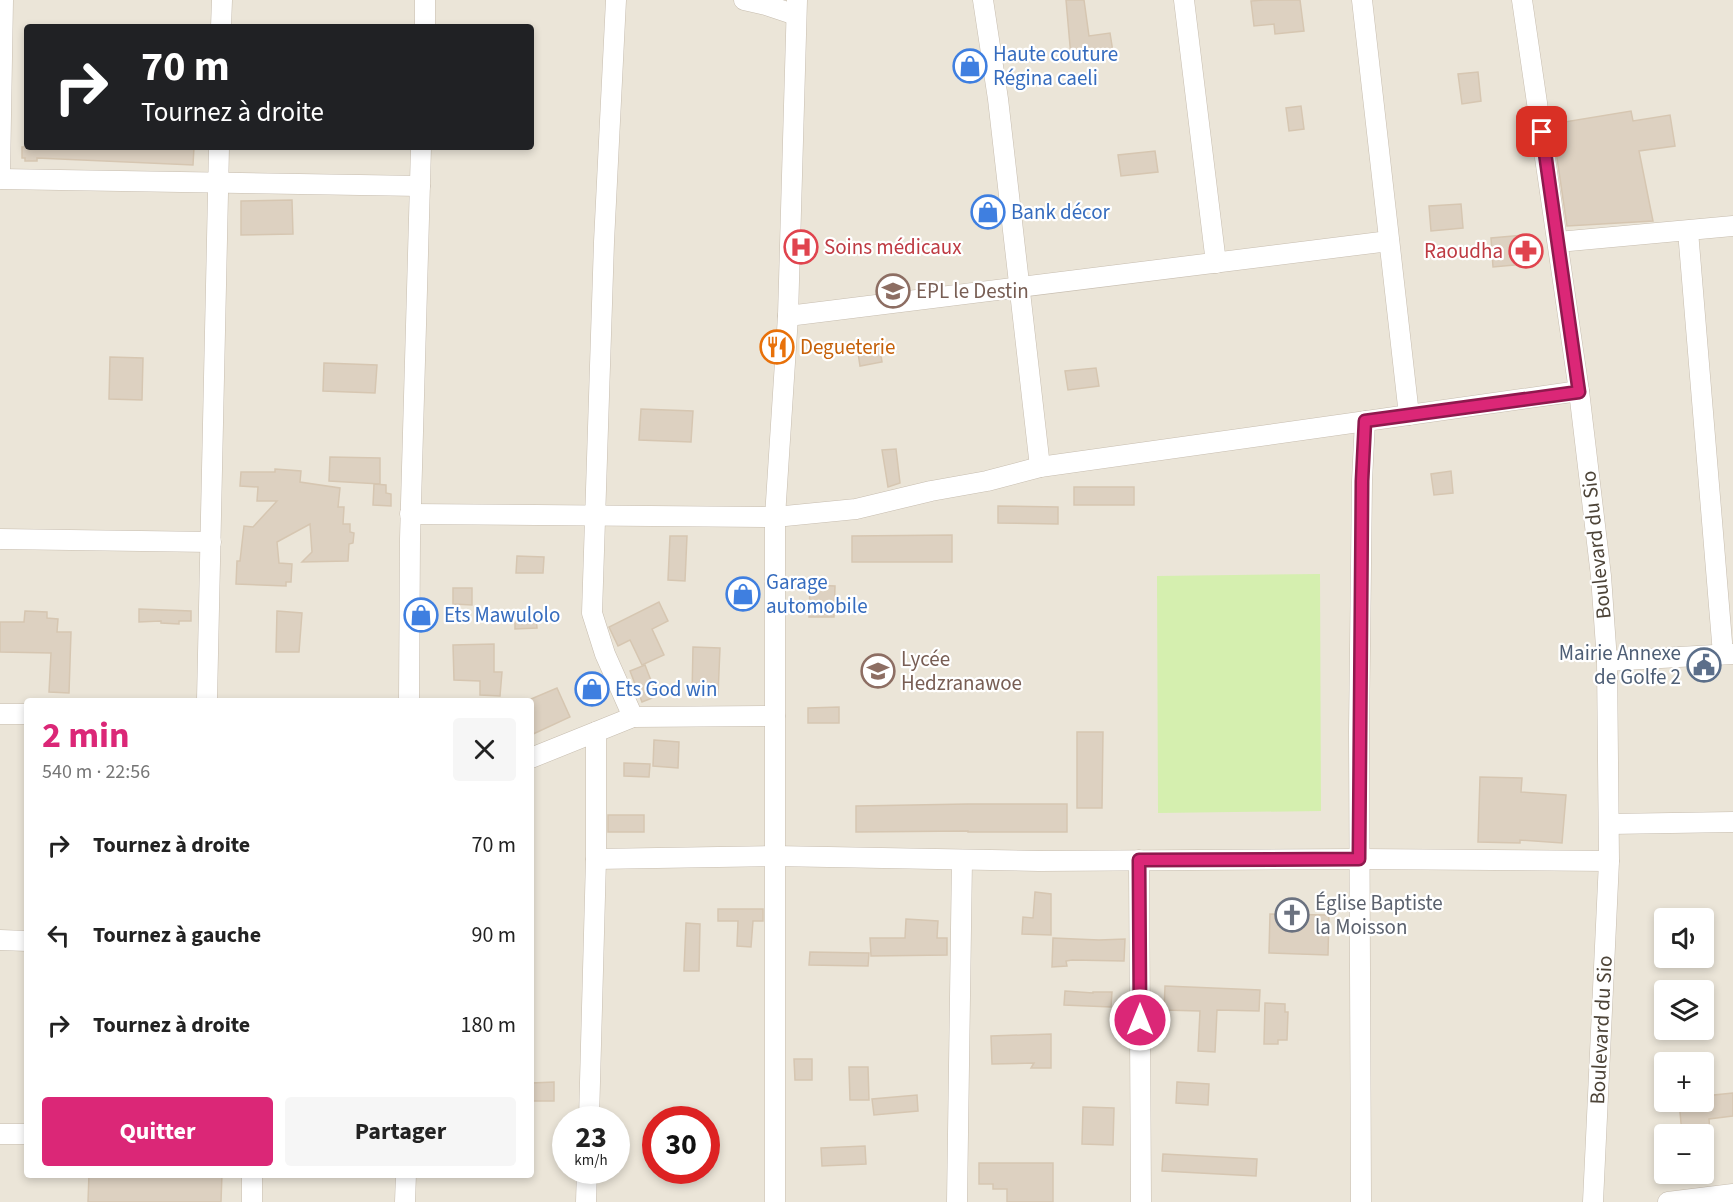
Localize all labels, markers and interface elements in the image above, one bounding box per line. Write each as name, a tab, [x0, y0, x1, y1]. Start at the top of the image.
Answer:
text: 70 m	[141, 37, 230, 97]
place label: Haute couture Régina caeli	[993, 39, 1118, 93]
icon: right	[42, 48, 120, 126]
shop icon: Haute couture Régina caeli	[952, 48, 988, 84]
text: Tournez à droite	[141, 93, 324, 132]
pin	[1516, 106, 1567, 157]
icon: arrive	[1525, 115, 1558, 148]
shop icon: Bank décor	[970, 194, 1006, 230]
place label: Bank décor	[1011, 197, 1111, 227]
hospital icon: Soins médicaux	[783, 229, 819, 265]
place label: Soins médicaux	[824, 232, 962, 262]
pharmacy icon: Raoudha	[1508, 233, 1544, 269]
place label: Raoudha	[1424, 236, 1503, 266]
school or university icon: EPL le Destin	[875, 273, 911, 309]
place label: EPL le Destin	[916, 276, 1029, 306]
restaurant icon: Degueterie	[759, 329, 795, 365]
place label: Degueterie	[800, 332, 895, 362]
street label: Boulevard du Sio	[1573, 469, 1619, 621]
place label: Garage automobile	[766, 567, 868, 621]
shop icon: Garage automobile	[725, 576, 761, 612]
shop icon: Ets Mawulolo	[403, 597, 439, 633]
place label: Ets Mawulolo	[444, 600, 560, 630]
place label: Mairie Annexe de Golfe 2	[1559, 638, 1681, 692]
place label: Lycée Hedzranawoe	[901, 644, 1022, 698]
public building icon: Mairie Annexe de Golfe 2	[1686, 647, 1722, 683]
school or university icon: Lycée Hedzranawoe	[860, 653, 896, 689]
shop icon: Ets God win	[574, 671, 610, 707]
place label: Ets God win	[615, 674, 717, 704]
text: 2 min	[42, 710, 130, 761]
button: close	[453, 718, 516, 781]
text: 540 m · 22:56	[42, 758, 150, 786]
icon: right	[42, 829, 75, 862]
text: Tournez à droite	[93, 829, 250, 861]
text: 70 m	[471, 829, 516, 861]
place label: Église Baptiste la Moisson	[1315, 888, 1443, 942]
church icon: Église Baptiste la Moisson	[1274, 897, 1310, 933]
map controls	[1654, 908, 1714, 1184]
button: sound	[1654, 908, 1714, 968]
icon: left	[42, 919, 75, 952]
text: Tournez à gauche	[93, 919, 261, 951]
text: 90 m	[471, 919, 516, 951]
street label: Boulevard du Sio	[1582, 955, 1620, 1105]
button: layers	[1654, 980, 1714, 1040]
position arrow	[1108, 988, 1172, 1052]
icon: right	[42, 1009, 75, 1042]
text: Tournez à droite	[93, 1009, 250, 1041]
text: 180 m	[461, 1009, 516, 1041]
button: +	[1654, 1052, 1714, 1112]
button: Quitter	[42, 1097, 273, 1166]
button: Partager	[285, 1097, 516, 1166]
speed limit sign: 30	[642, 1106, 720, 1184]
text: 23	[575, 1116, 607, 1159]
button: −	[1654, 1124, 1714, 1184]
text: km/h	[574, 1150, 608, 1171]

